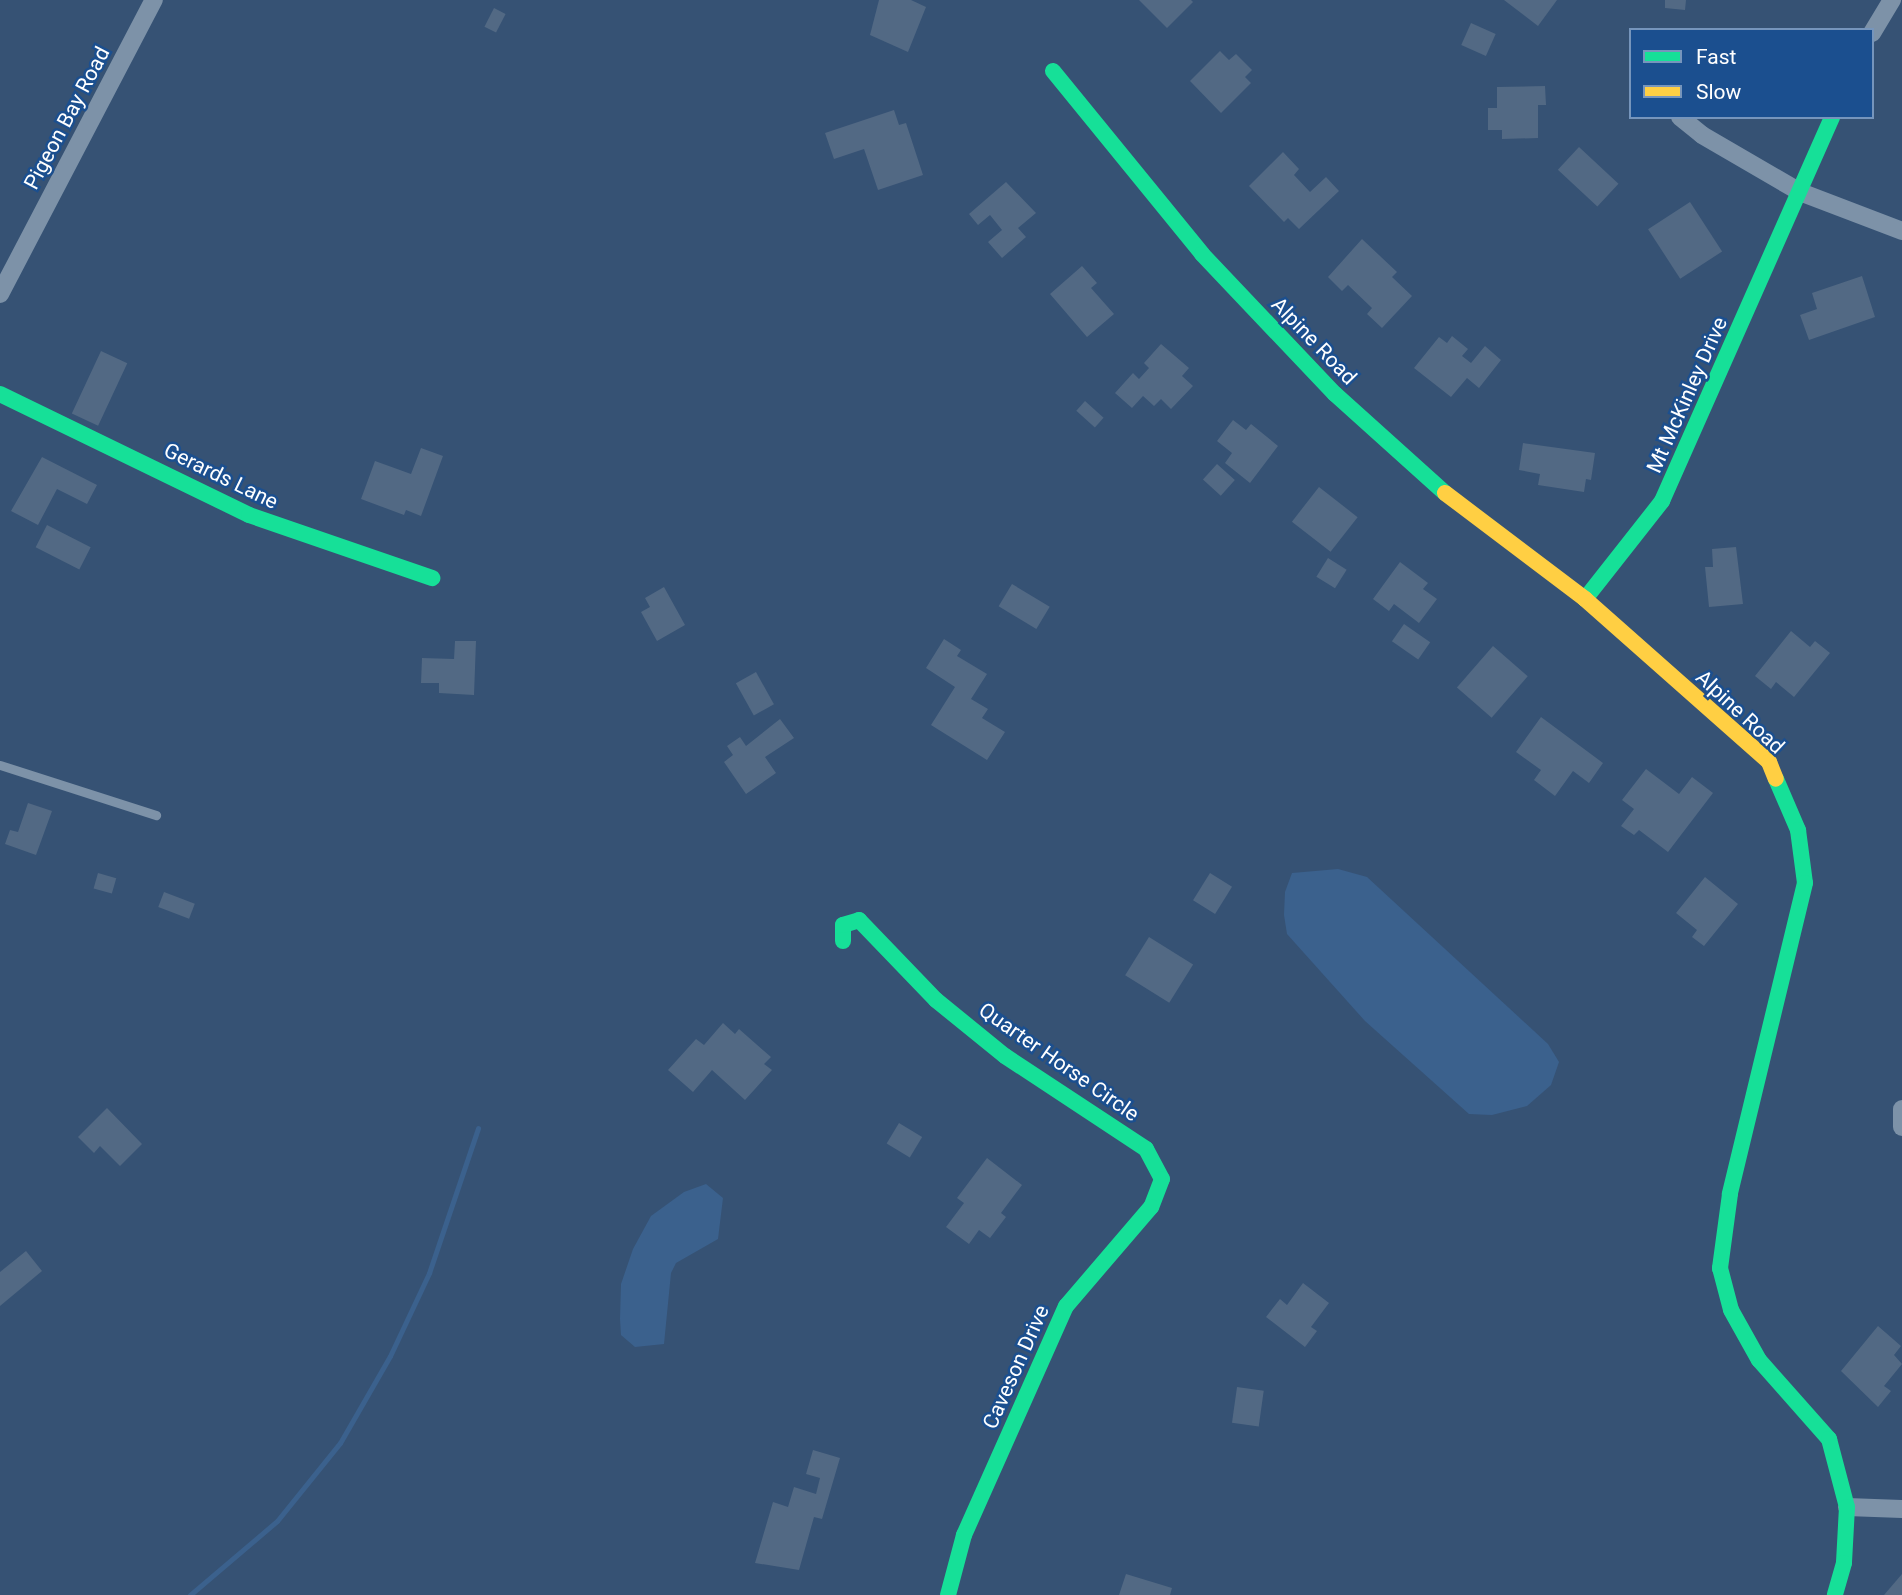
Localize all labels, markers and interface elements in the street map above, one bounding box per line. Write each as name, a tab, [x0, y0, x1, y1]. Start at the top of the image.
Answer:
legend	[1629, 28, 1874, 119]
street label: Pigeon Bay Road	[19, 42, 115, 194]
text: Fast	[1696, 45, 1736, 69]
text: Slow	[1696, 80, 1741, 104]
street label: Alpine Road	[1266, 292, 1362, 390]
street label: Mt McKinley Drive	[1641, 313, 1733, 477]
street label: Gerards Lane	[160, 438, 282, 514]
street label: Alpine Road	[1691, 665, 1789, 759]
street label: Quarter Horse Circle	[974, 997, 1144, 1127]
street label: Caveson Drive	[977, 1301, 1055, 1433]

